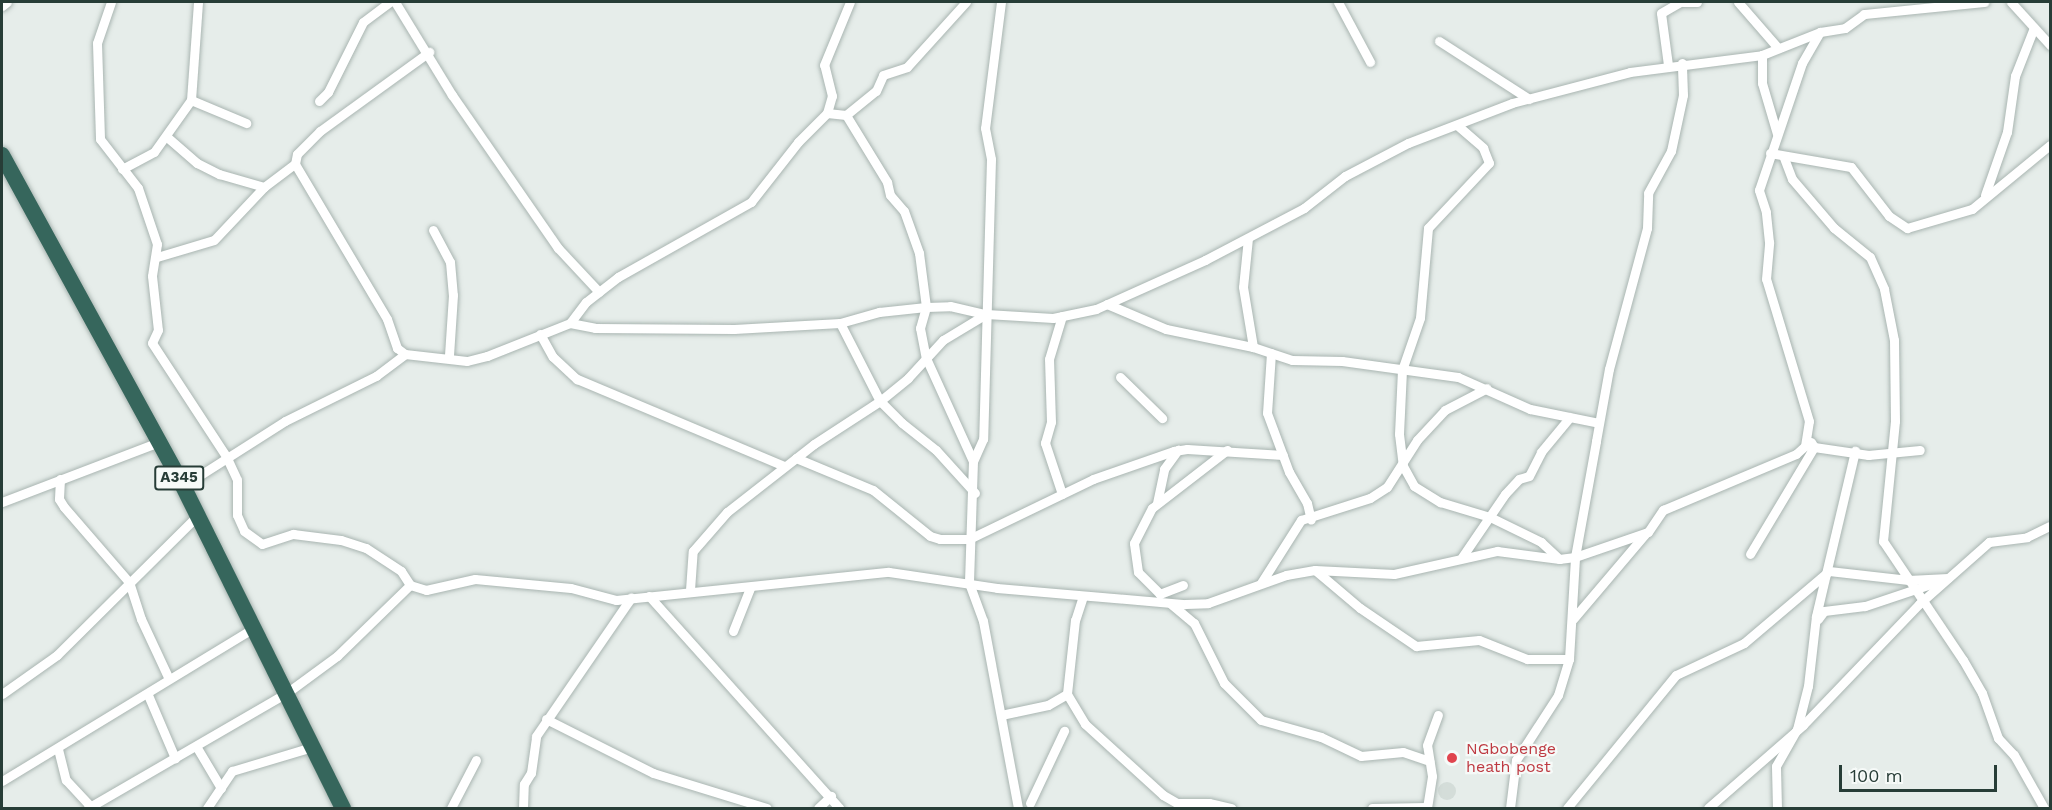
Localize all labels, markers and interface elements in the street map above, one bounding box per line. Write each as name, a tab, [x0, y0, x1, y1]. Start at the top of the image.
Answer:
road number: A345	[154, 466, 204, 490]
place label: NGbobenge heath post	[1466, 739, 1556, 777]
marker: NGbobenge heath post	[1443, 749, 1461, 767]
scale bar	[1842, 753, 2000, 791]
text: 100 m	[1850, 765, 1903, 786]

